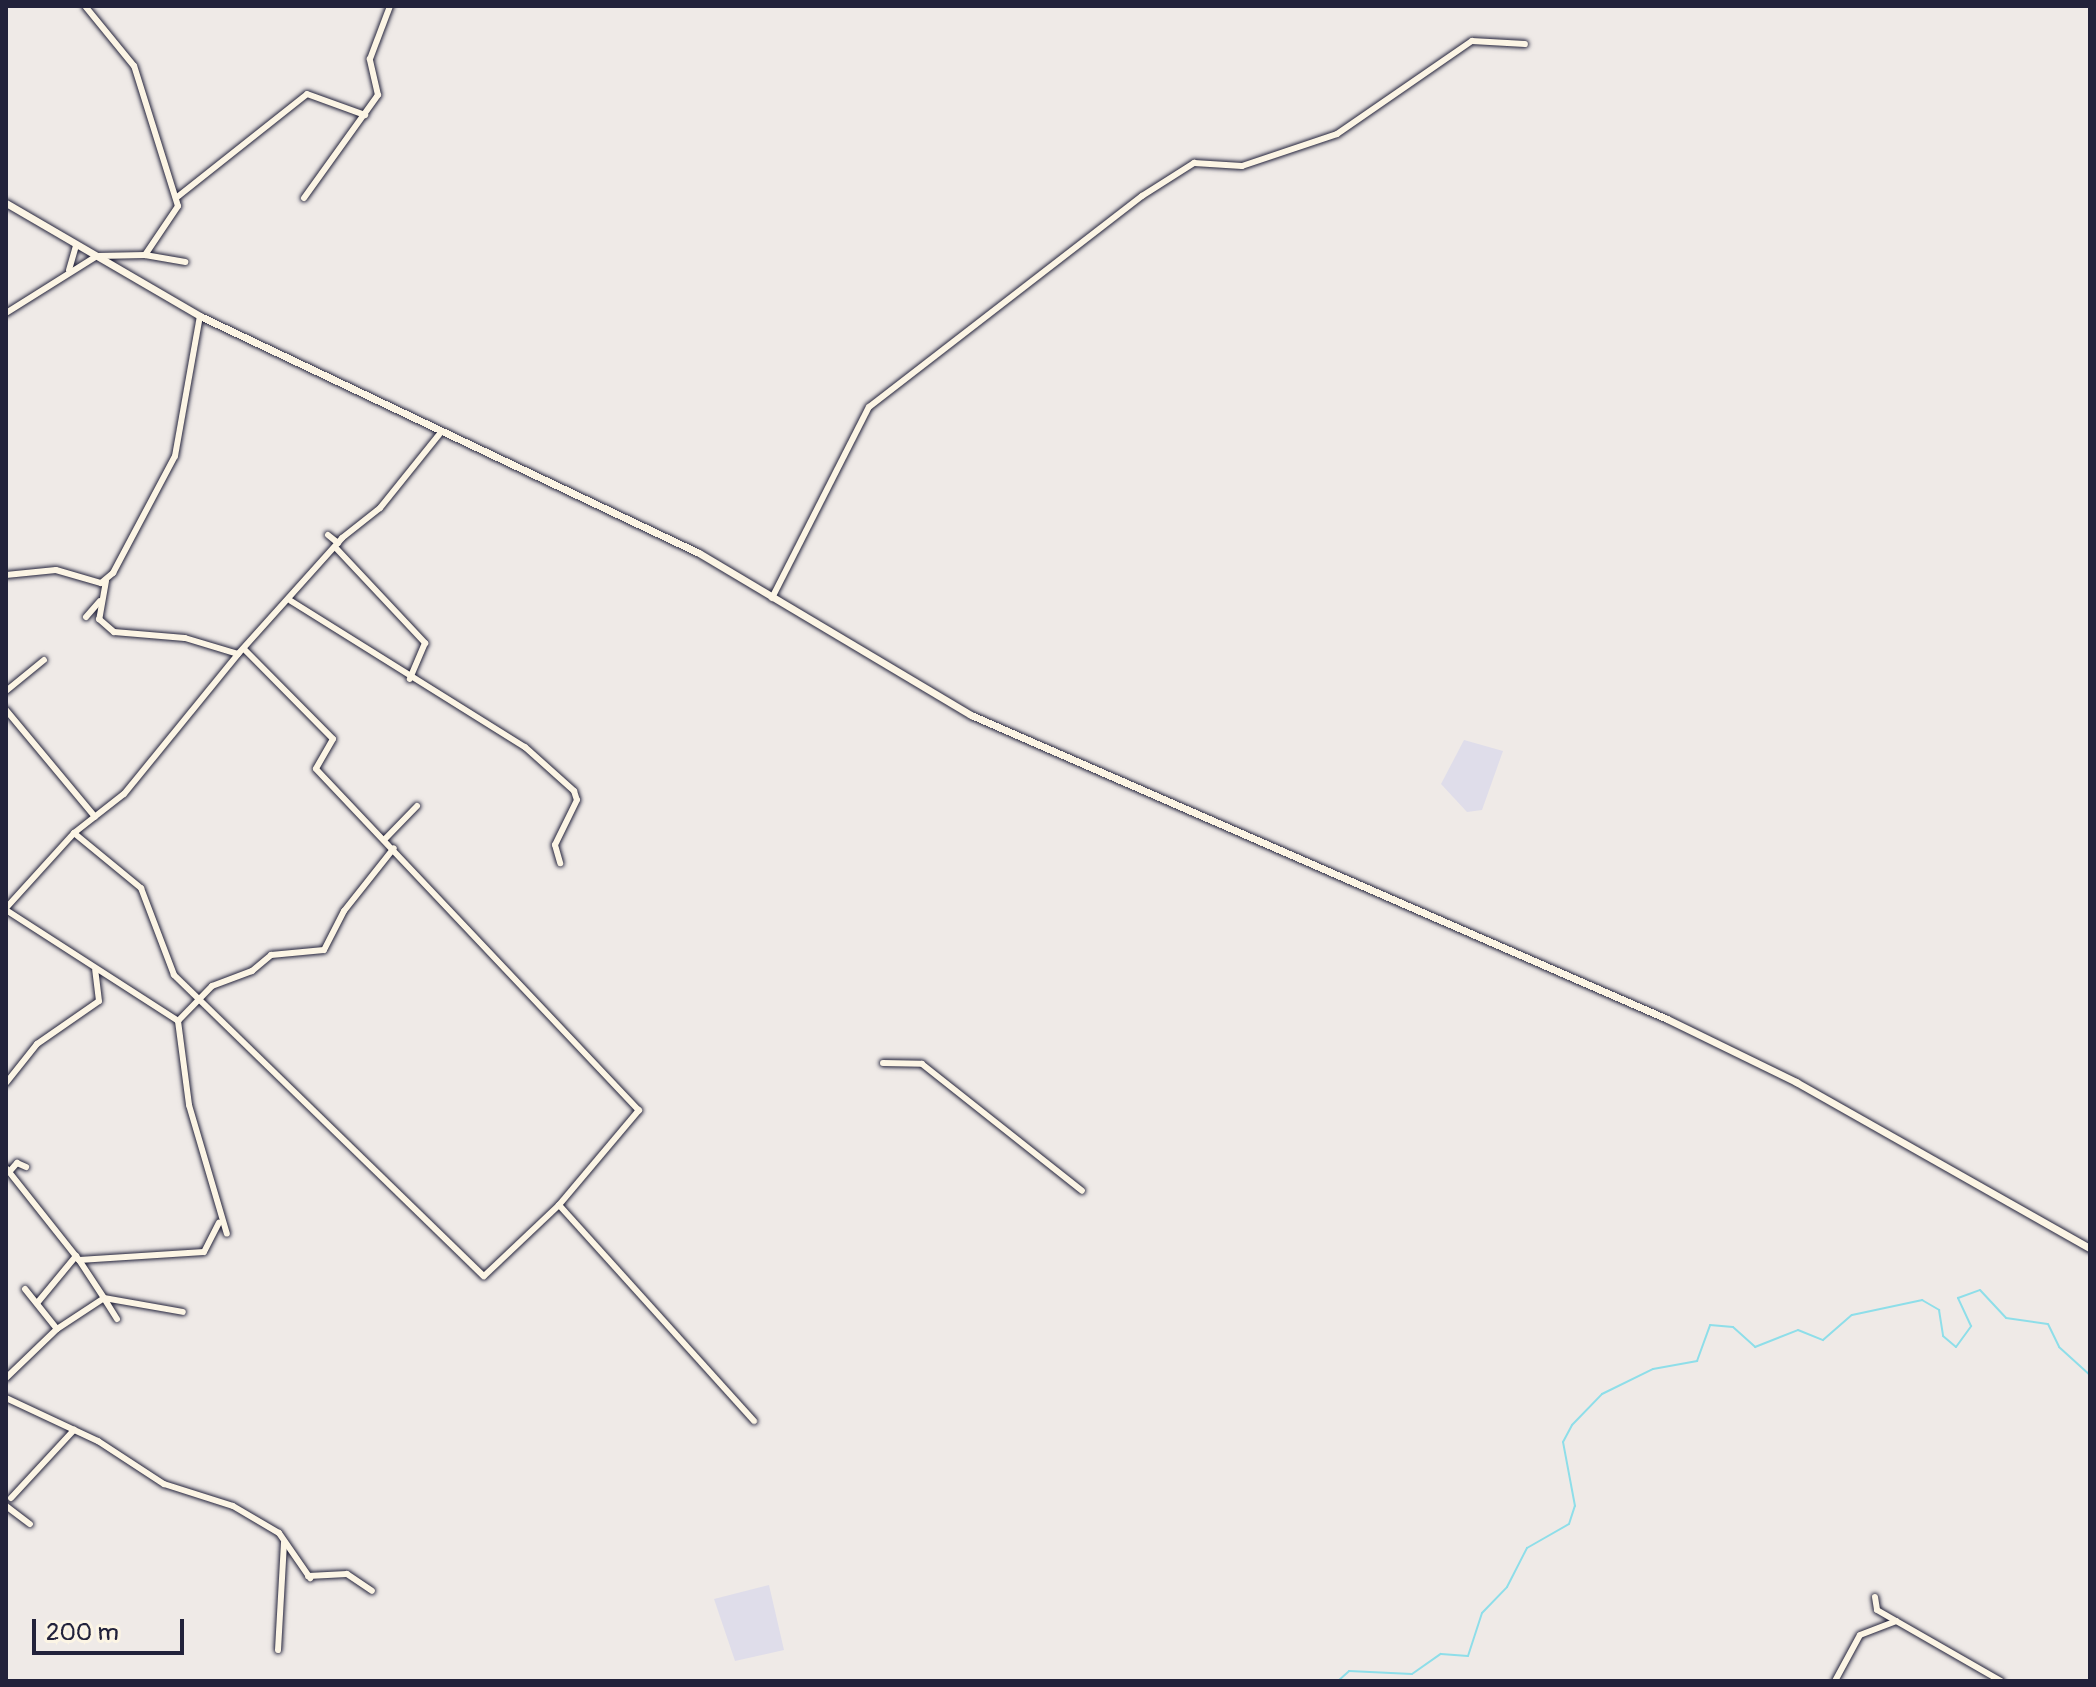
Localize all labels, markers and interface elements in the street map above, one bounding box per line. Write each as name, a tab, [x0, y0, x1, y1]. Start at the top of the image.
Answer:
scale bar	[36, 1603, 188, 1653]
text: 200 m	[46, 1618, 119, 1647]

